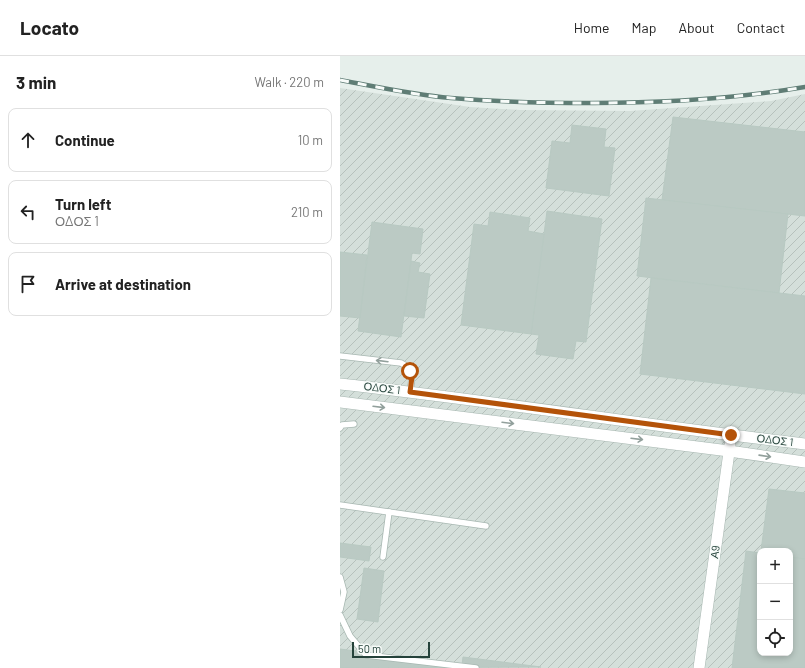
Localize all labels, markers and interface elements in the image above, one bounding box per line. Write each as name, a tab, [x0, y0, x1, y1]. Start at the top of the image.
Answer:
text: Locato	[20, 16, 79, 39]
text: Home	[574, 19, 610, 36]
text: Map	[632, 19, 656, 36]
text: About	[678, 19, 715, 36]
text: Contact	[737, 19, 785, 36]
text: 3 min	[16, 72, 56, 92]
text: Walk · 220 m	[254, 74, 324, 90]
icon: ahead	[17, 129, 39, 151]
text: Continue	[55, 131, 115, 149]
text: 10 m	[298, 132, 323, 148]
text: Turn left	[55, 195, 111, 213]
icon: left	[17, 201, 39, 223]
text: 210 m	[291, 204, 323, 220]
text: ΟΔΟΣ 1	[55, 213, 99, 229]
icon: arrive	[17, 273, 39, 295]
text: Arrive at destination	[55, 275, 191, 293]
one-way arrow	[376, 357, 389, 365]
route start	[401, 362, 419, 380]
street label: ΟΔΟΣ 1	[363, 379, 401, 396]
one-way arrow	[372, 403, 385, 410]
one-way arrow	[501, 419, 514, 427]
route end	[722, 426, 740, 444]
street label: ΟΔΟΣ 1	[756, 431, 794, 448]
one-way arrow	[630, 436, 643, 443]
one-way arrow	[759, 452, 772, 460]
street label: Α9	[707, 544, 722, 559]
map controls	[757, 548, 793, 656]
button: +	[757, 548, 793, 584]
button: −	[757, 584, 793, 620]
button: locate	[757, 620, 793, 656]
scale bar	[352, 640, 430, 659]
text: 50 m	[358, 642, 381, 655]

